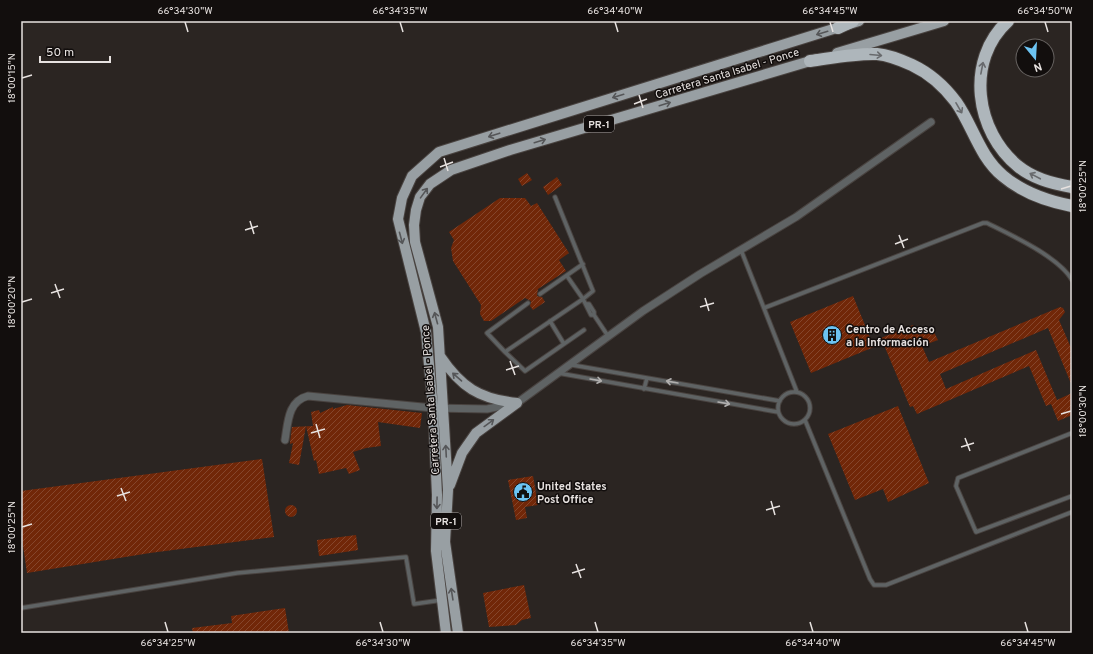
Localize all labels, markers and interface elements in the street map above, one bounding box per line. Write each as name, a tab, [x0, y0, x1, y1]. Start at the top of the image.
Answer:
text: 66°34'30"W	[157, 5, 213, 18]
text: 66°34'35"W	[372, 5, 428, 18]
text: 66°34'40"W	[587, 5, 643, 18]
text: 66°34'45"W	[802, 5, 858, 18]
text: 66°34'50"W	[1017, 5, 1073, 18]
one-way arrow	[816, 30, 829, 37]
scale bar	[40, 38, 110, 64]
north arrow	[1015, 38, 1055, 78]
text: 50 m	[46, 45, 74, 61]
street label: Carretera Santa Isabel - Ponce	[654, 45, 801, 103]
one-way arrow	[869, 51, 882, 58]
text: 18°00'15"N	[6, 53, 19, 103]
text: N	[1032, 59, 1044, 74]
one-way arrow	[979, 61, 987, 74]
one-way arrow	[611, 93, 624, 100]
one-way arrow	[658, 100, 671, 107]
one-way arrow	[956, 102, 964, 114]
road number: PR-1	[584, 116, 614, 132]
one-way arrow	[487, 132, 500, 139]
one-way arrow	[534, 137, 547, 144]
text: 18°00'25"N	[1077, 160, 1090, 212]
one-way arrow	[1029, 172, 1041, 179]
one-way arrow	[420, 187, 428, 198]
one-way arrow	[398, 231, 406, 244]
text: 18°00'20"N	[6, 276, 19, 328]
one-way arrow	[432, 311, 439, 324]
place label: Centro de Acceso a la Información	[846, 323, 935, 350]
building icon: Centro de Acceso a la Información	[821, 324, 843, 346]
street label: Carretera Santa Isabel - Ponce	[419, 325, 443, 475]
one-way arrow	[451, 373, 462, 382]
one-way arrow	[589, 376, 602, 384]
one-way arrow	[666, 378, 679, 386]
text: 18°00'30"N	[1077, 385, 1090, 437]
one-way arrow	[717, 399, 730, 407]
one-way arrow	[483, 419, 494, 427]
one-way arrow	[442, 445, 449, 458]
place label: United States Post Office	[537, 480, 607, 507]
public building icon: United States Post Office	[512, 481, 534, 503]
one-way arrow	[433, 496, 441, 509]
text: 18°00'25"N	[6, 501, 19, 553]
road number: PR-1	[431, 513, 461, 529]
one-way arrow	[448, 588, 456, 601]
text: 66°34'25"W	[140, 637, 196, 650]
text: 66°34'30"W	[355, 637, 411, 650]
text: 66°34'35"W	[570, 637, 626, 650]
text: 66°34'40"W	[785, 637, 841, 650]
text: 66°34'45"W	[1000, 637, 1056, 650]

